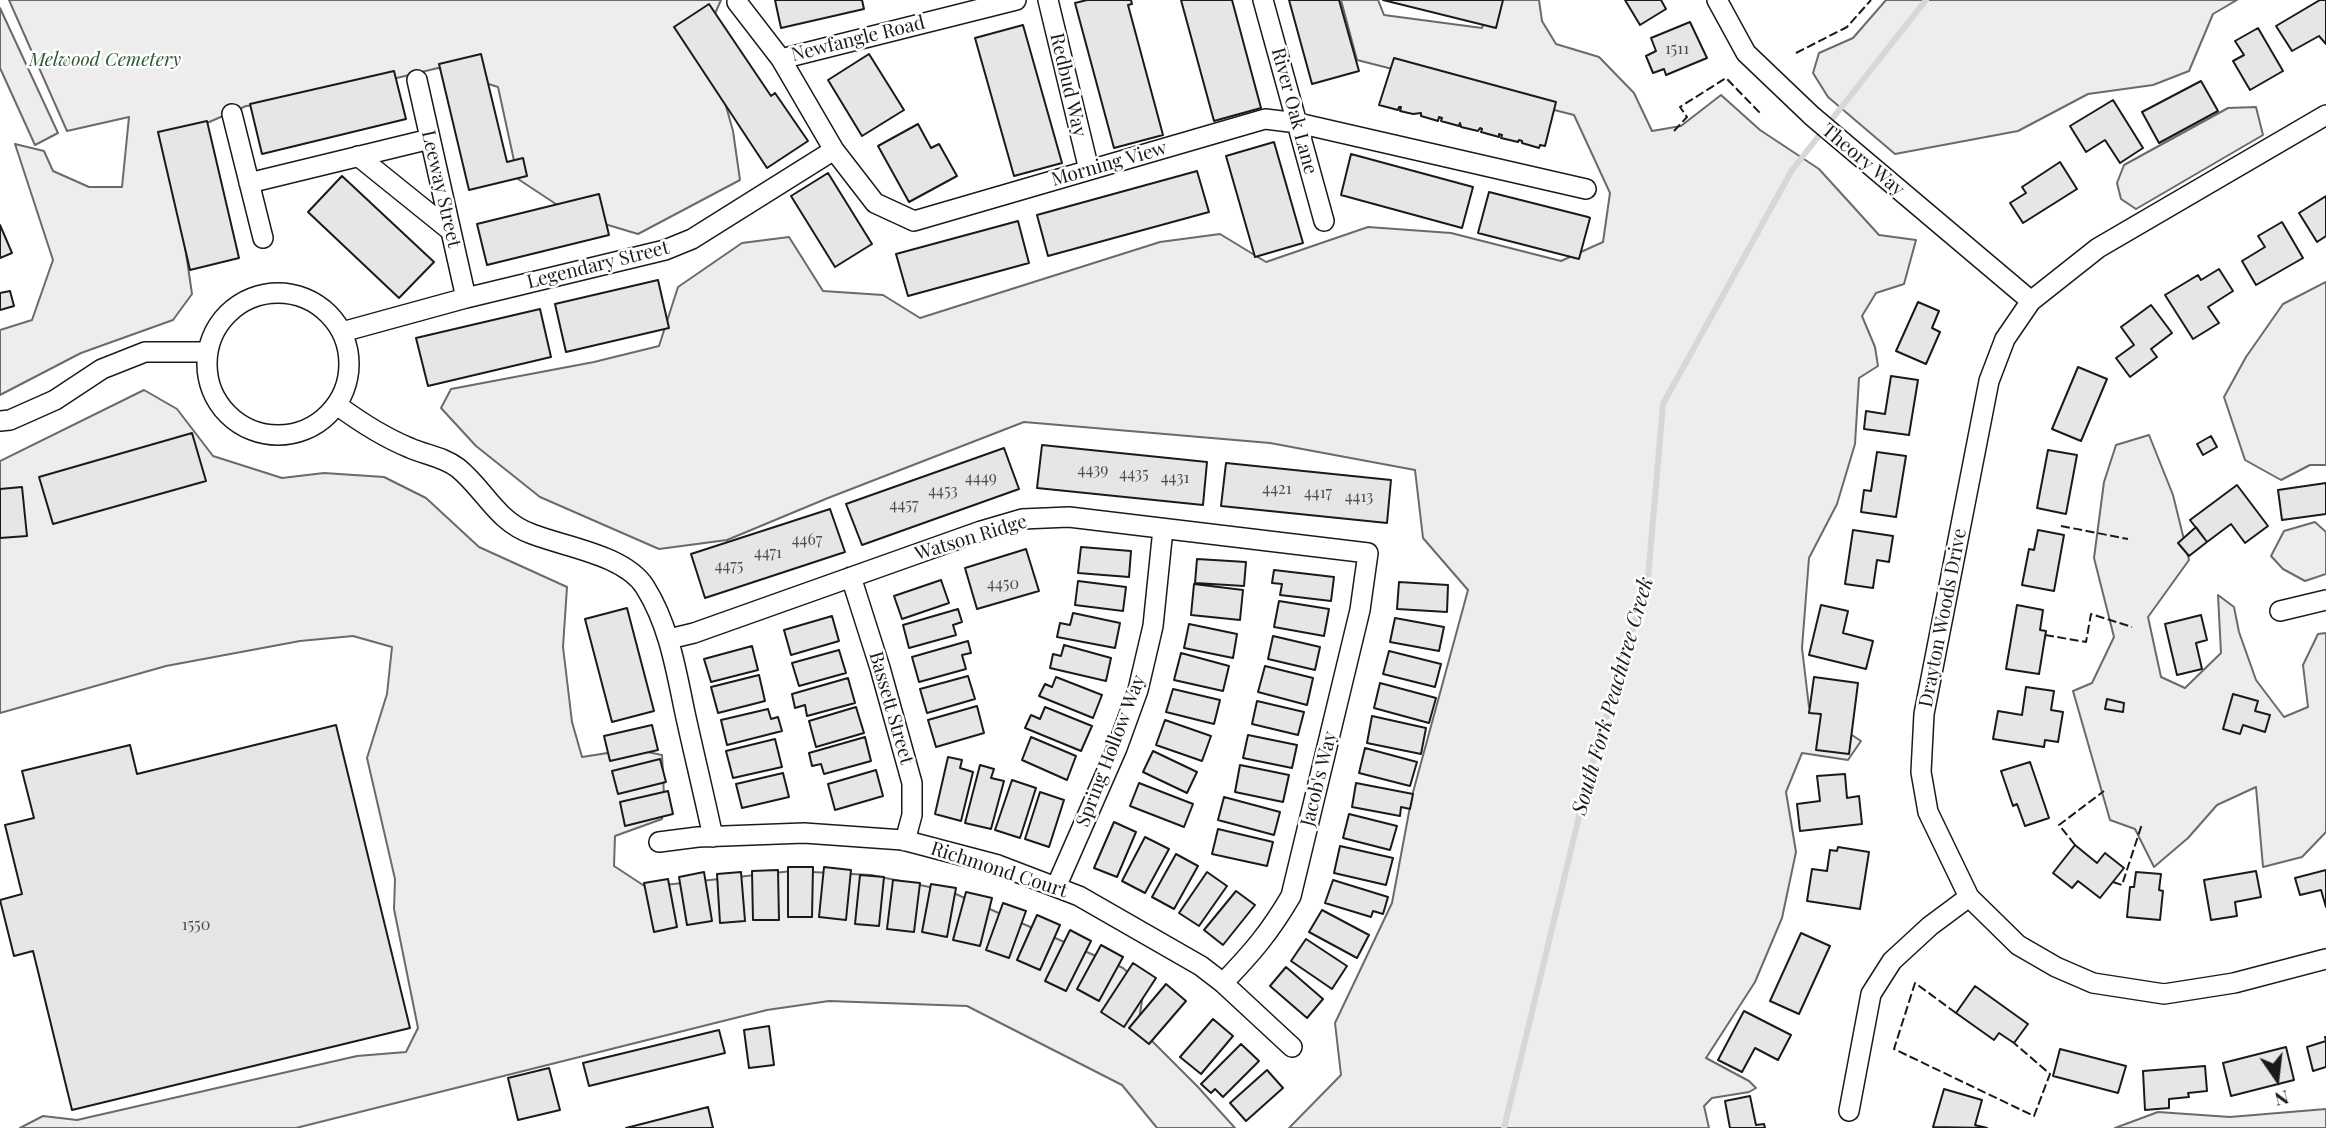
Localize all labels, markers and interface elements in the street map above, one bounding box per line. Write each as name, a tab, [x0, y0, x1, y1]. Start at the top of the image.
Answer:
street label: Newfangle Road	[789, 11, 927, 67]
street label: Redbud Way	[1045, 31, 1091, 139]
house number: 1511	[1665, 39, 1689, 59]
street label: River Oak Lane	[1266, 45, 1322, 177]
park label: Melwood Cemetery	[29, 49, 181, 71]
street label: Theory Way	[1817, 119, 1909, 201]
street label: Leeway Street	[416, 128, 466, 250]
street label: Morning View	[1049, 137, 1169, 191]
street label: Legendary Street	[524, 236, 672, 294]
house number: 4439	[1078, 460, 1108, 480]
house number: 4435	[1119, 464, 1149, 484]
house number: 4449	[965, 468, 997, 488]
house number: 4431	[1161, 468, 1189, 488]
house number: 4421	[1262, 479, 1292, 499]
house number: 4453	[928, 481, 958, 501]
house number: 4417	[1304, 483, 1332, 503]
house number: 4413	[1345, 487, 1373, 507]
house number: 4457	[890, 495, 918, 515]
street label: Watson Ridge	[912, 510, 1030, 566]
street label: Drayton Woods Drive	[1914, 527, 1972, 709]
house number: 4467	[792, 530, 822, 550]
house number: 4471	[754, 543, 782, 563]
house number: 4475	[715, 556, 743, 576]
house number: 4450	[987, 574, 1019, 594]
water label: South Fork Peachtree Creek	[1567, 574, 1659, 818]
street label: Bassett Street	[864, 649, 918, 767]
street label: Spring Hollow Way	[1072, 672, 1150, 830]
street label: Jacob's Way	[1296, 729, 1342, 829]
street label: Richmond Court	[928, 837, 1070, 903]
house number: 1550	[182, 915, 210, 935]
north arrow	[2242, 1044, 2312, 1114]
text: N	[2272, 1085, 2292, 1114]

